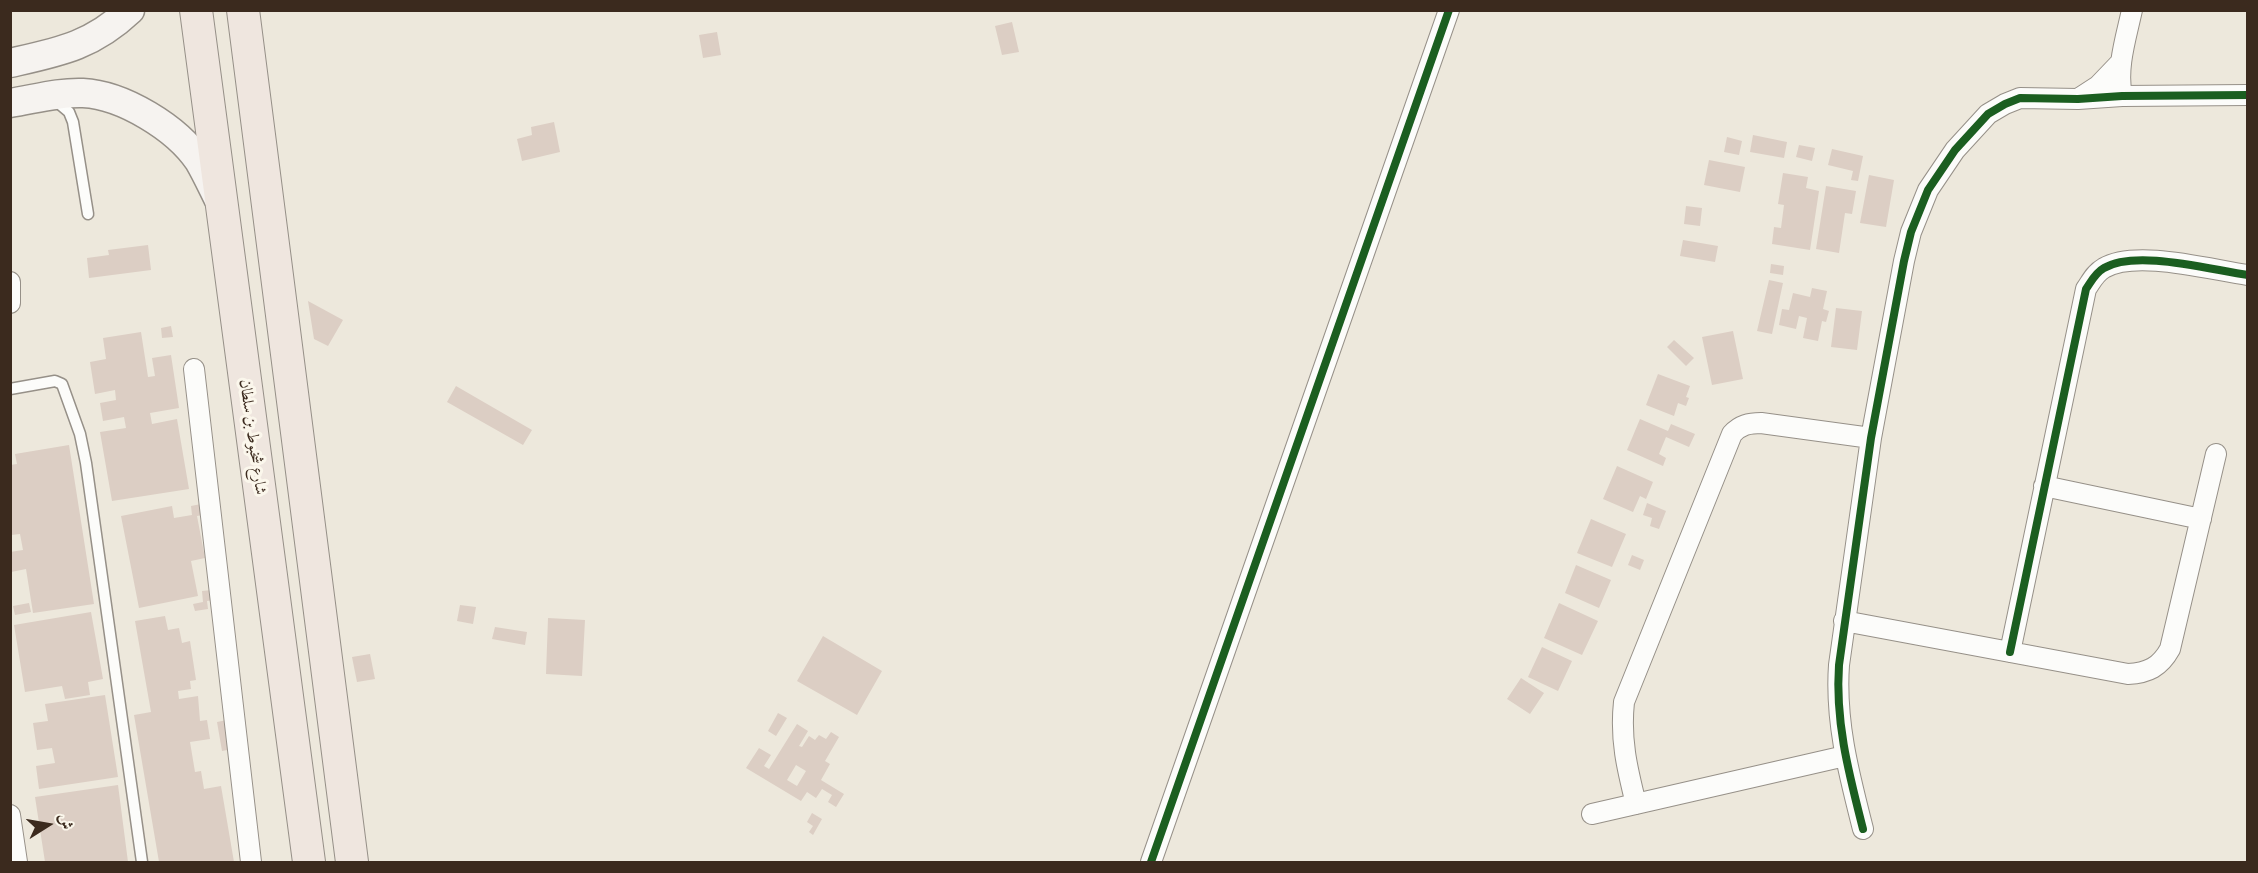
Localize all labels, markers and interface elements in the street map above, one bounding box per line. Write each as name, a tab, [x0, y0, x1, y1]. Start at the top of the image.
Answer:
street label: شارع شخبوط بن سلطان	[234, 378, 270, 496]
north arrow	[18, 795, 78, 855]
text: ش	[53, 812, 78, 831]

